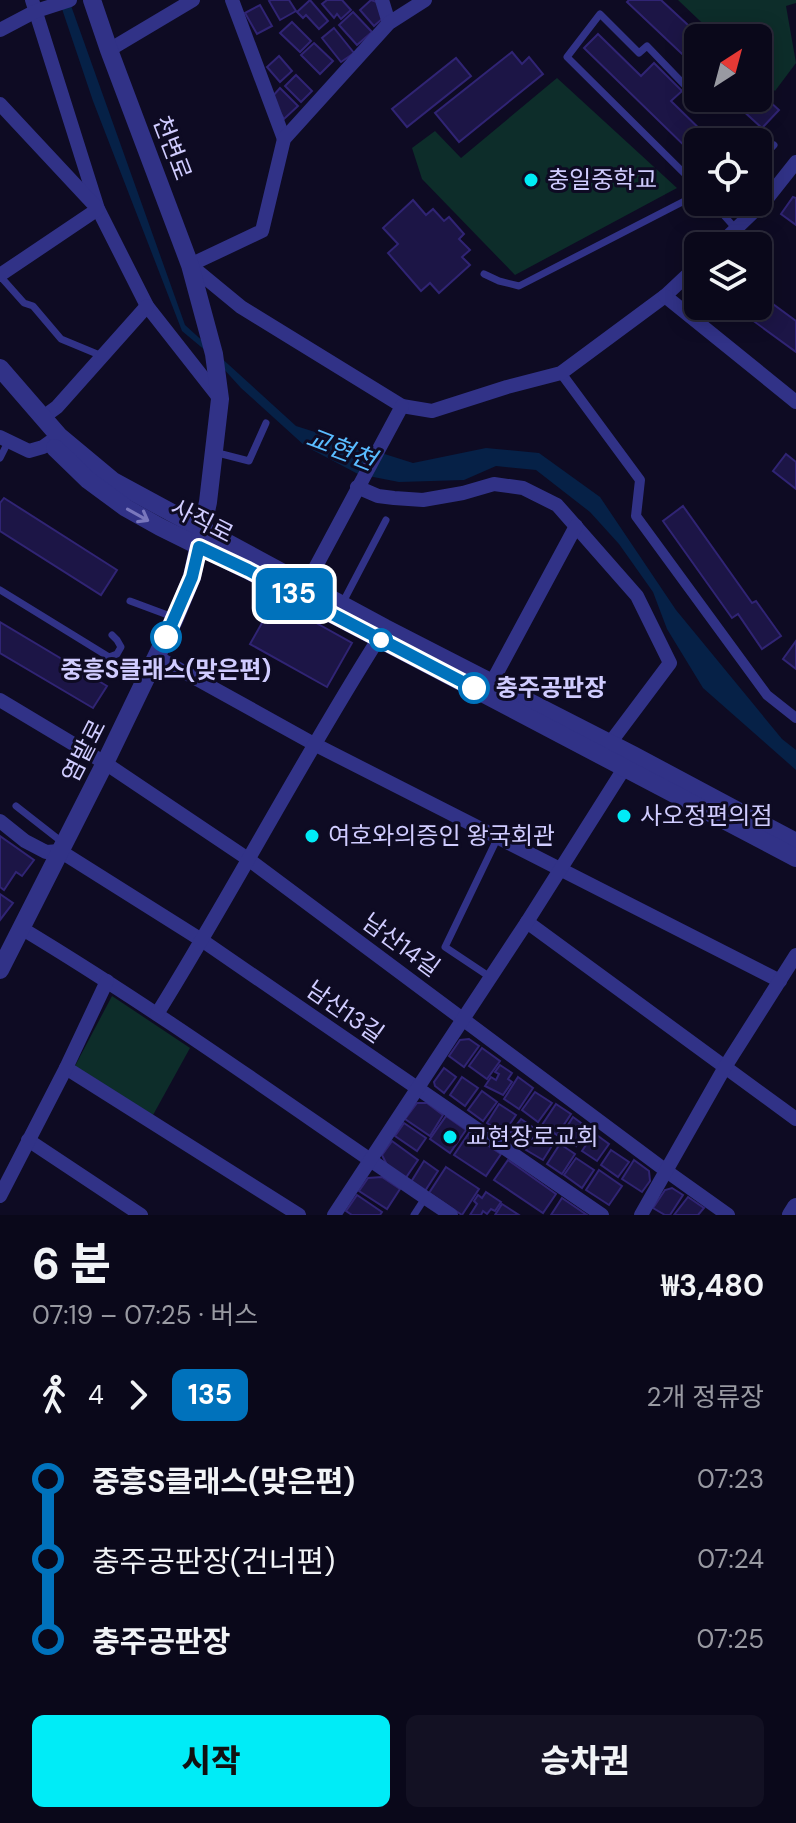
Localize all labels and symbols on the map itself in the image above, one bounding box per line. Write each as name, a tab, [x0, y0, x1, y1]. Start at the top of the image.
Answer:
north arrow	[684, 24, 772, 112]
street label: 천변로	[146, 111, 199, 184]
place label: 충일중학교	[547, 164, 657, 195]
marker: 충일중학교	[522, 171, 540, 189]
water label: 교현천	[301, 420, 383, 479]
street label: 사직로	[166, 492, 239, 549]
one-way arrow	[126, 507, 149, 523]
line badge: 135	[248, 568, 340, 620]
marker: 중흥S클래스(맞은편)	[151, 622, 181, 652]
unlabelled marker	[370, 629, 392, 651]
place label: 중흥S클래스(맞은편)	[61, 654, 271, 685]
place label: 충주공판장	[496, 672, 606, 703]
marker: 충주공판장	[459, 673, 489, 703]
street label: 염밭로	[55, 714, 112, 787]
place label: 사오정편의점	[640, 800, 772, 831]
marker: 사오정편의점	[615, 807, 633, 825]
place label: 여호와의증인 왕국회관	[328, 820, 555, 851]
marker: 여호와의증인 왕국회관	[303, 827, 321, 845]
street label: 남산14길	[356, 906, 446, 983]
street label: 남산13길	[300, 974, 390, 1050]
place label: 교현장로교회	[466, 1121, 598, 1152]
marker: 교현장로교회	[441, 1128, 459, 1146]

